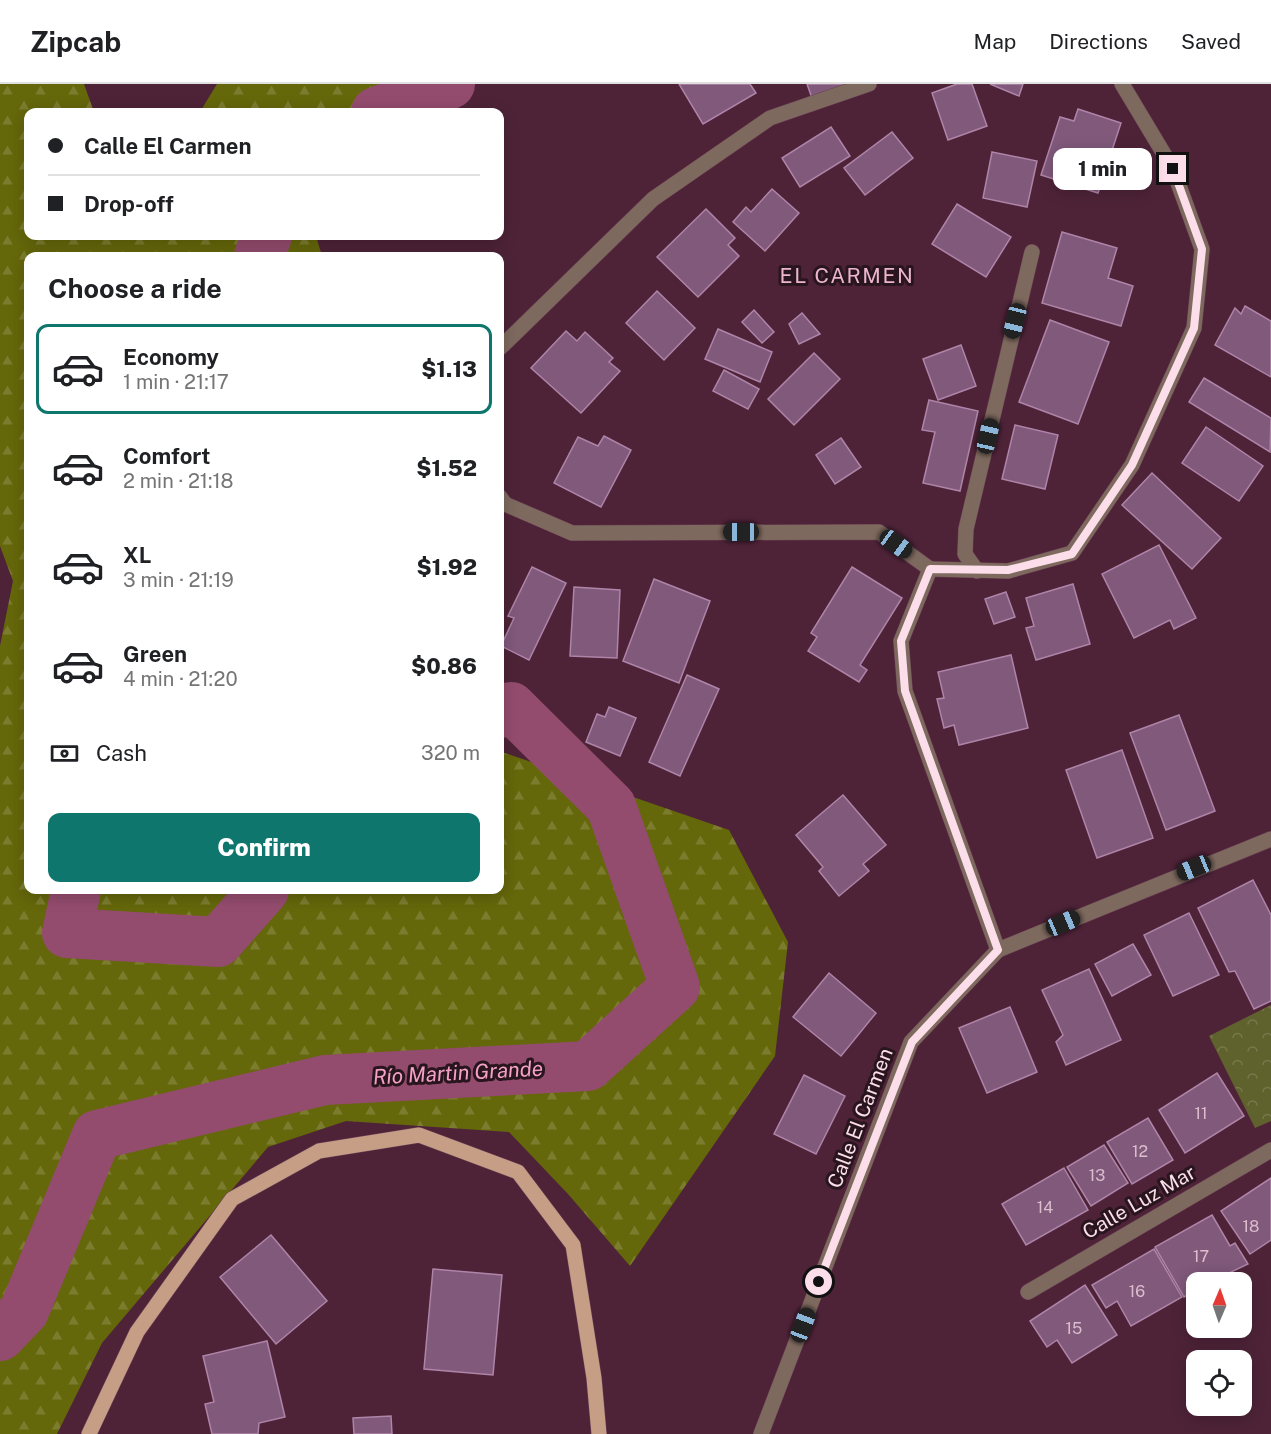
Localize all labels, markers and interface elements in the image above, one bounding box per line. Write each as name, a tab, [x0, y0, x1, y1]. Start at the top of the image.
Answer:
text: Zipcab	[30, 25, 121, 58]
text: Map	[974, 29, 1016, 54]
text: Directions	[1049, 29, 1148, 54]
text: Saved	[1181, 29, 1241, 54]
text: Calle El Carmen	[84, 133, 251, 159]
callout: 1 min	[1053, 148, 1152, 190]
route end	[1159, 155, 1186, 182]
text: 1 min	[1078, 157, 1127, 181]
text: Drop-off	[84, 191, 174, 217]
district label: EL CARMEN	[780, 263, 914, 288]
text: Choose a ride	[48, 272, 222, 304]
car	[1002, 301, 1028, 341]
icon: car	[51, 342, 105, 396]
text: Economy	[123, 344, 219, 370]
text: $1.13	[421, 356, 477, 382]
text: 1 min · 21:17	[123, 370, 229, 394]
car	[975, 416, 1001, 456]
icon: car	[51, 441, 105, 495]
text: Comfort	[123, 443, 210, 469]
text: $1.52	[416, 455, 477, 481]
text: 2 min · 21:18	[123, 469, 234, 493]
car	[723, 523, 759, 541]
car	[876, 526, 916, 562]
icon: car	[51, 540, 105, 594]
text: XL	[123, 542, 151, 568]
text: $1.92	[417, 554, 477, 580]
text: 3 min · 21:19	[123, 568, 234, 592]
icon: car	[51, 639, 105, 693]
text: Green	[123, 641, 187, 667]
text: $0.86	[411, 653, 477, 679]
text: 4 min · 21:20	[123, 667, 238, 691]
icon: cash	[48, 737, 81, 770]
text: Cash	[96, 740, 147, 766]
text: 320 m	[421, 741, 480, 765]
button: Confirm	[48, 813, 480, 882]
car	[1174, 853, 1214, 883]
car	[1043, 908, 1083, 938]
street label: Calle El Carmen	[822, 1045, 898, 1191]
water label: Río Martin Grande	[372, 1056, 544, 1089]
house number: 11	[1194, 1104, 1208, 1123]
house number: 12	[1132, 1142, 1148, 1161]
street label: Calle Luz Mar	[1078, 1160, 1200, 1244]
house number: 13	[1089, 1166, 1105, 1185]
house number: 14	[1037, 1198, 1053, 1217]
house number: 18	[1243, 1217, 1259, 1236]
house number: 17	[1193, 1247, 1209, 1266]
route start	[805, 1268, 832, 1295]
north arrow	[1186, 1272, 1252, 1338]
map controls	[1186, 1272, 1252, 1416]
house number: 16	[1129, 1282, 1145, 1301]
car	[788, 1305, 818, 1345]
house number: 15	[1066, 1319, 1082, 1338]
button: locate	[1186, 1350, 1252, 1416]

